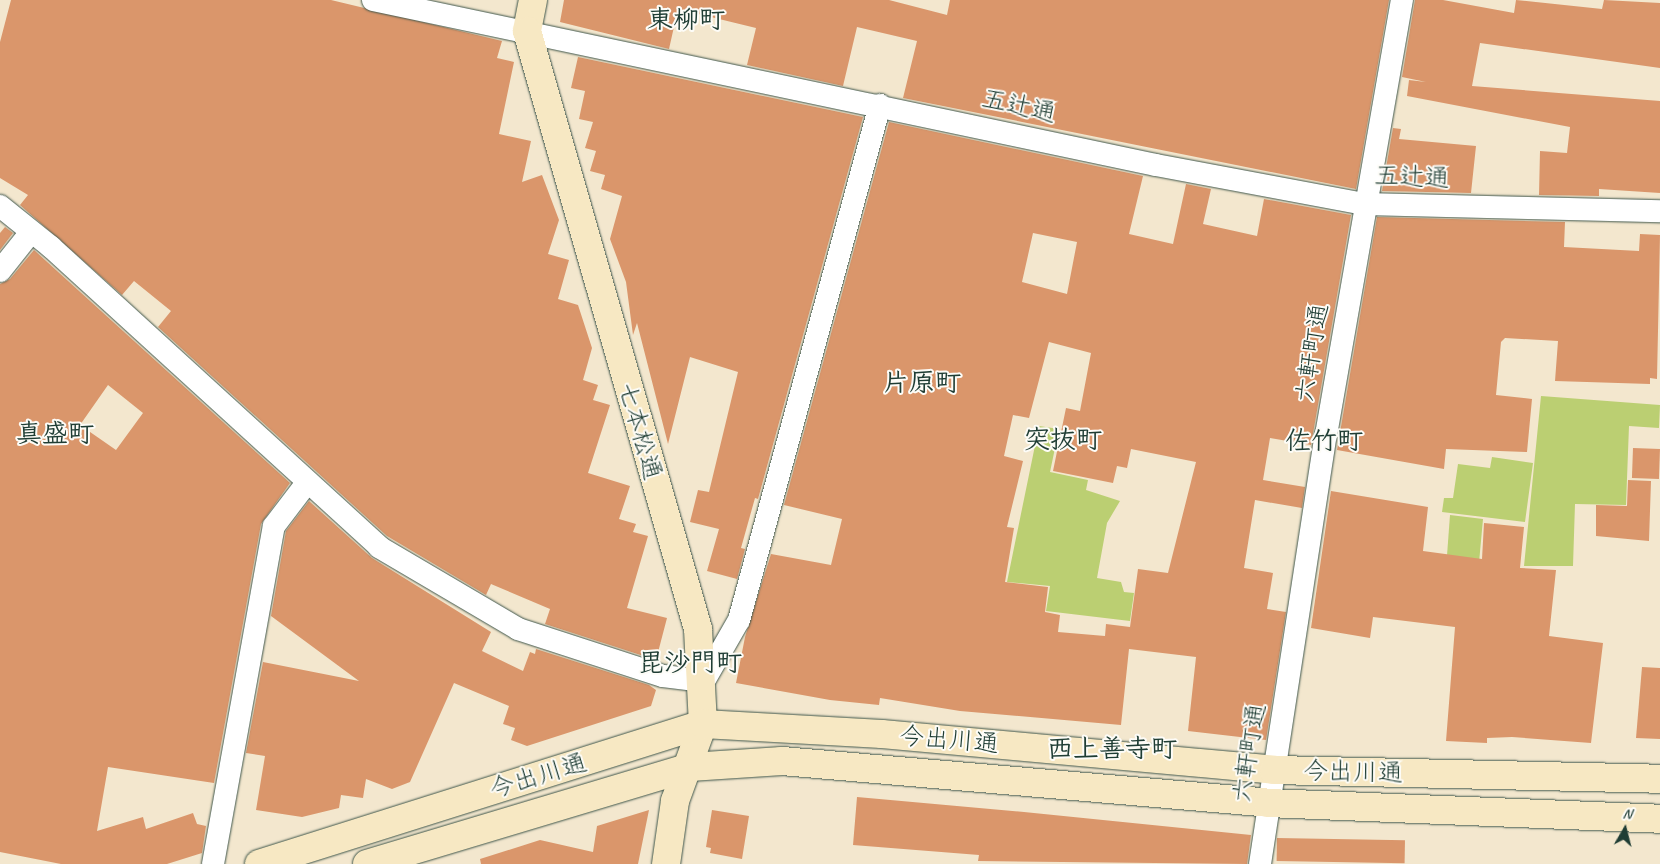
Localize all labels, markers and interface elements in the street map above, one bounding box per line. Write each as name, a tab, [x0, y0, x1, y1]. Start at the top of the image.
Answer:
district label: 東柳町	[647, 4, 725, 36]
street label: 五辻通	[979, 84, 1059, 128]
street label: 五辻通	[1374, 161, 1450, 193]
street label: 六軒町通	[1289, 301, 1335, 405]
district label: 片原町	[883, 367, 961, 399]
street label: 七本松通	[612, 379, 668, 483]
district label: 真盛町	[16, 418, 94, 450]
district label: 突抜町	[1024, 424, 1102, 456]
district label: 佐竹町	[1285, 425, 1363, 457]
district label: 毘沙門町	[638, 647, 742, 679]
street label: 六軒町通	[1226, 701, 1272, 805]
street label: 今出川通	[898, 721, 1000, 759]
district label: 西上善寺町	[1047, 733, 1177, 765]
street label: 今出川通	[486, 747, 590, 805]
street label: 今出川通	[1303, 756, 1403, 788]
north arrow	[1600, 804, 1650, 854]
text: N	[1622, 805, 1633, 823]

